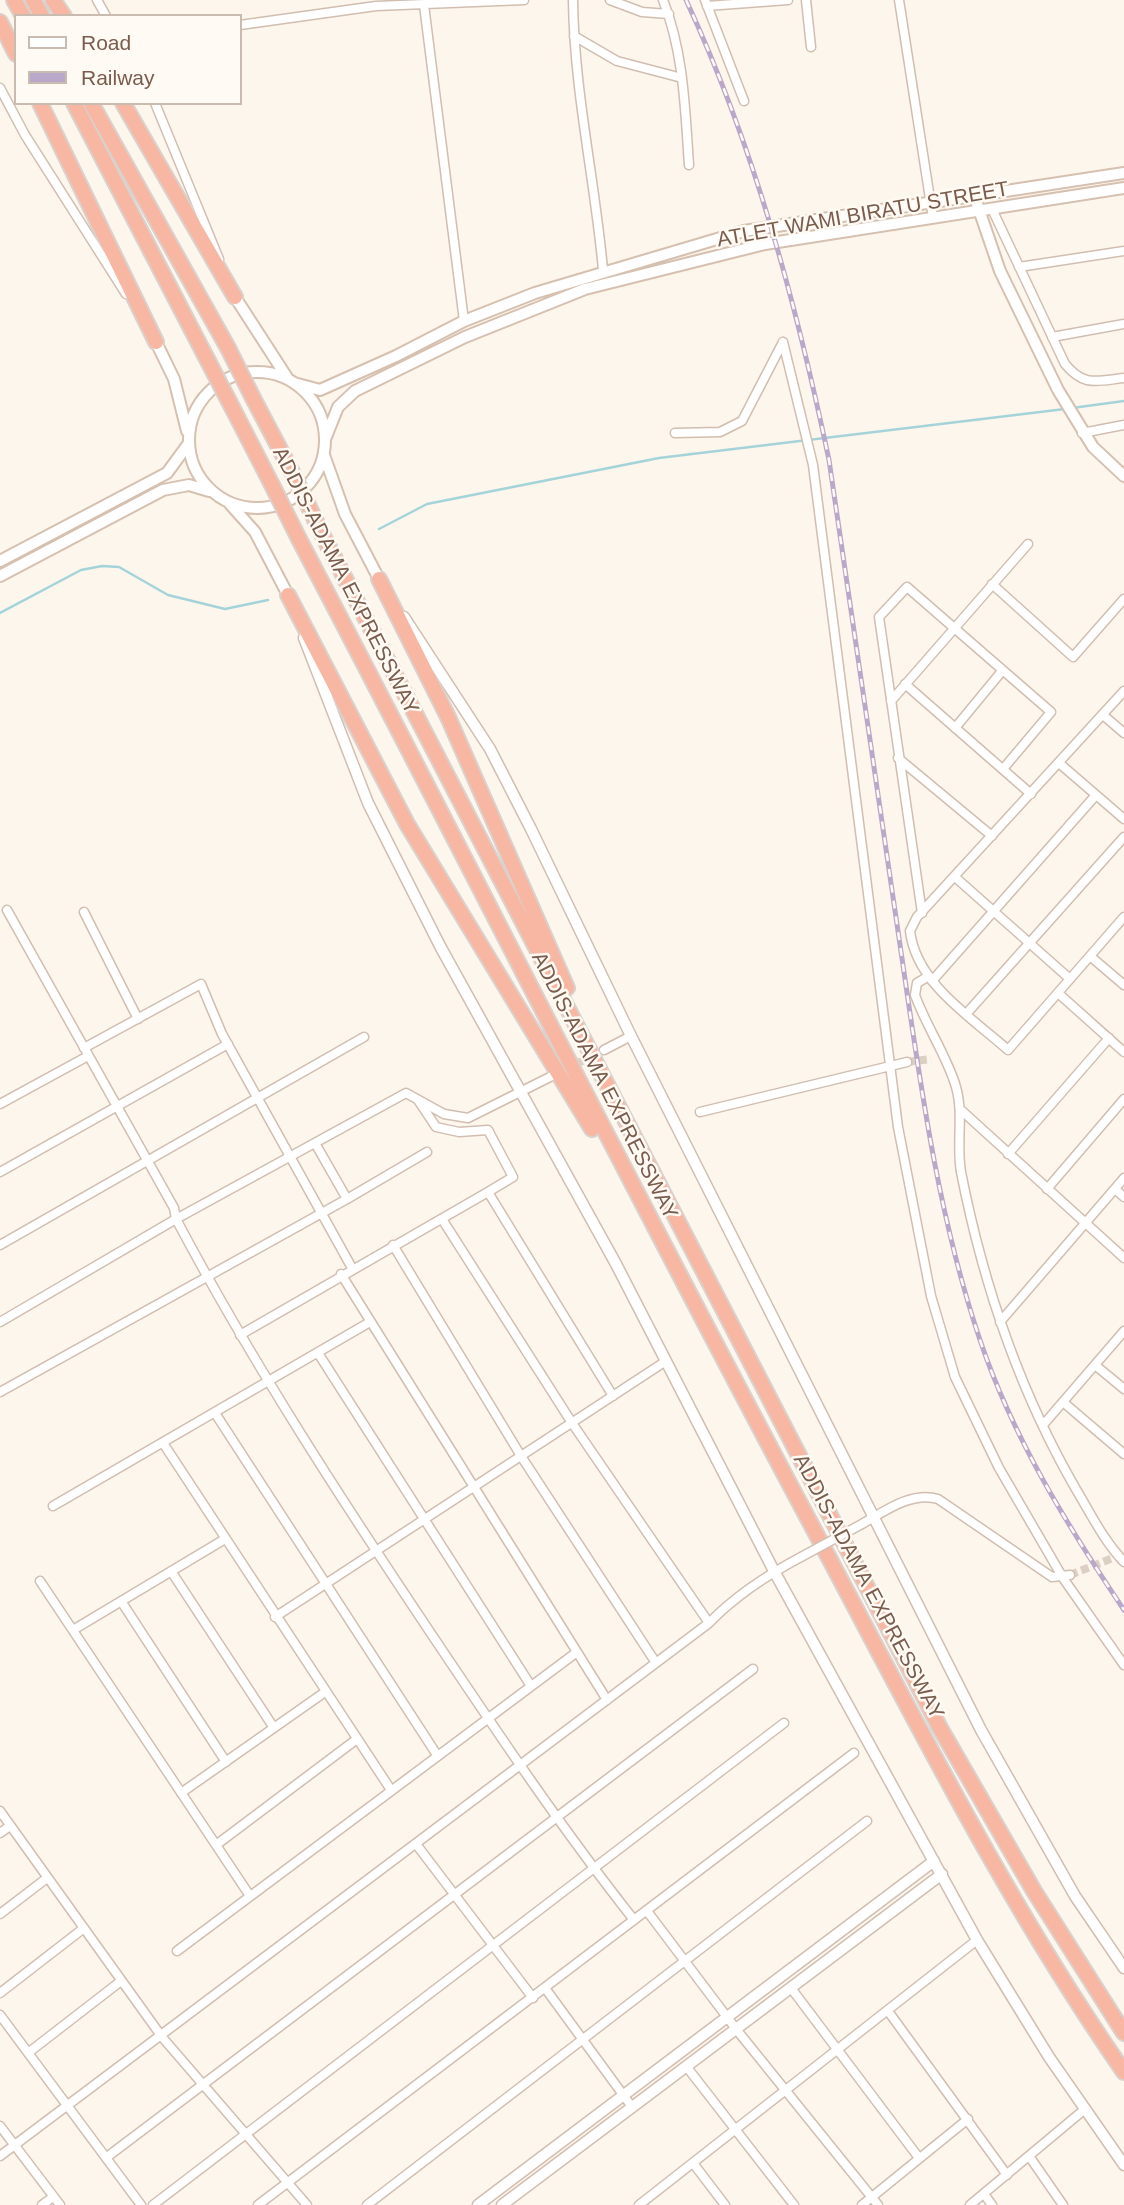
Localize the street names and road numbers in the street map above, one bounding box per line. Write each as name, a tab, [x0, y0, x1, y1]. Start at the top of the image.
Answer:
street label: ATLET WAMI BIRATU STREET	[715, 177, 1011, 253]
street label: ADDIS-ADAMA EXPRESSWAY	[266, 443, 424, 719]
street label: ADDIS-ADAMA EXPRESSWAY	[525, 948, 683, 1224]
street label: ADDIS-ADAMA EXPRESSWAY	[787, 1450, 949, 1724]

